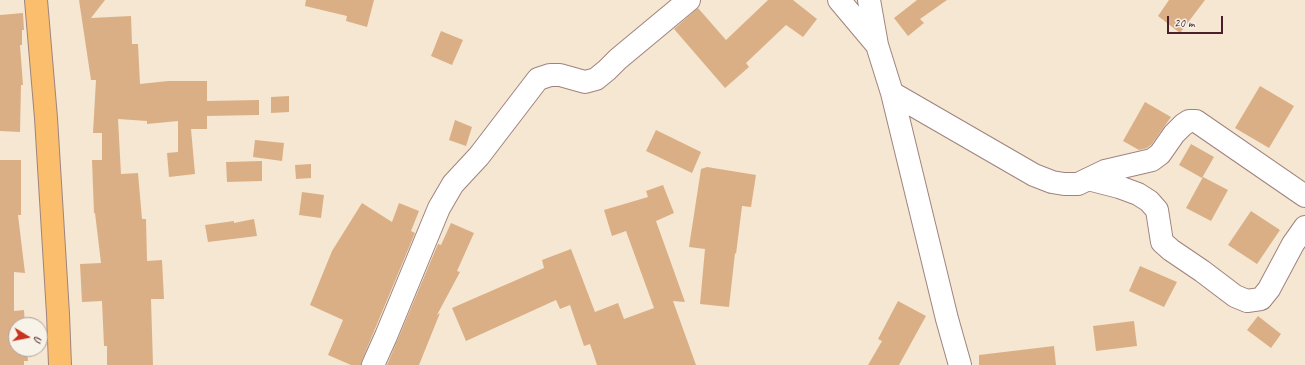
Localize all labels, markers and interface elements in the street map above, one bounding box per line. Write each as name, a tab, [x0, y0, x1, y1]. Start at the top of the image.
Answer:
scale bar	[1169, 8, 1225, 34]
text: 20 m	[1174, 15, 1194, 31]
north arrow	[8, 317, 48, 357]
text: U	[31, 335, 46, 343]

